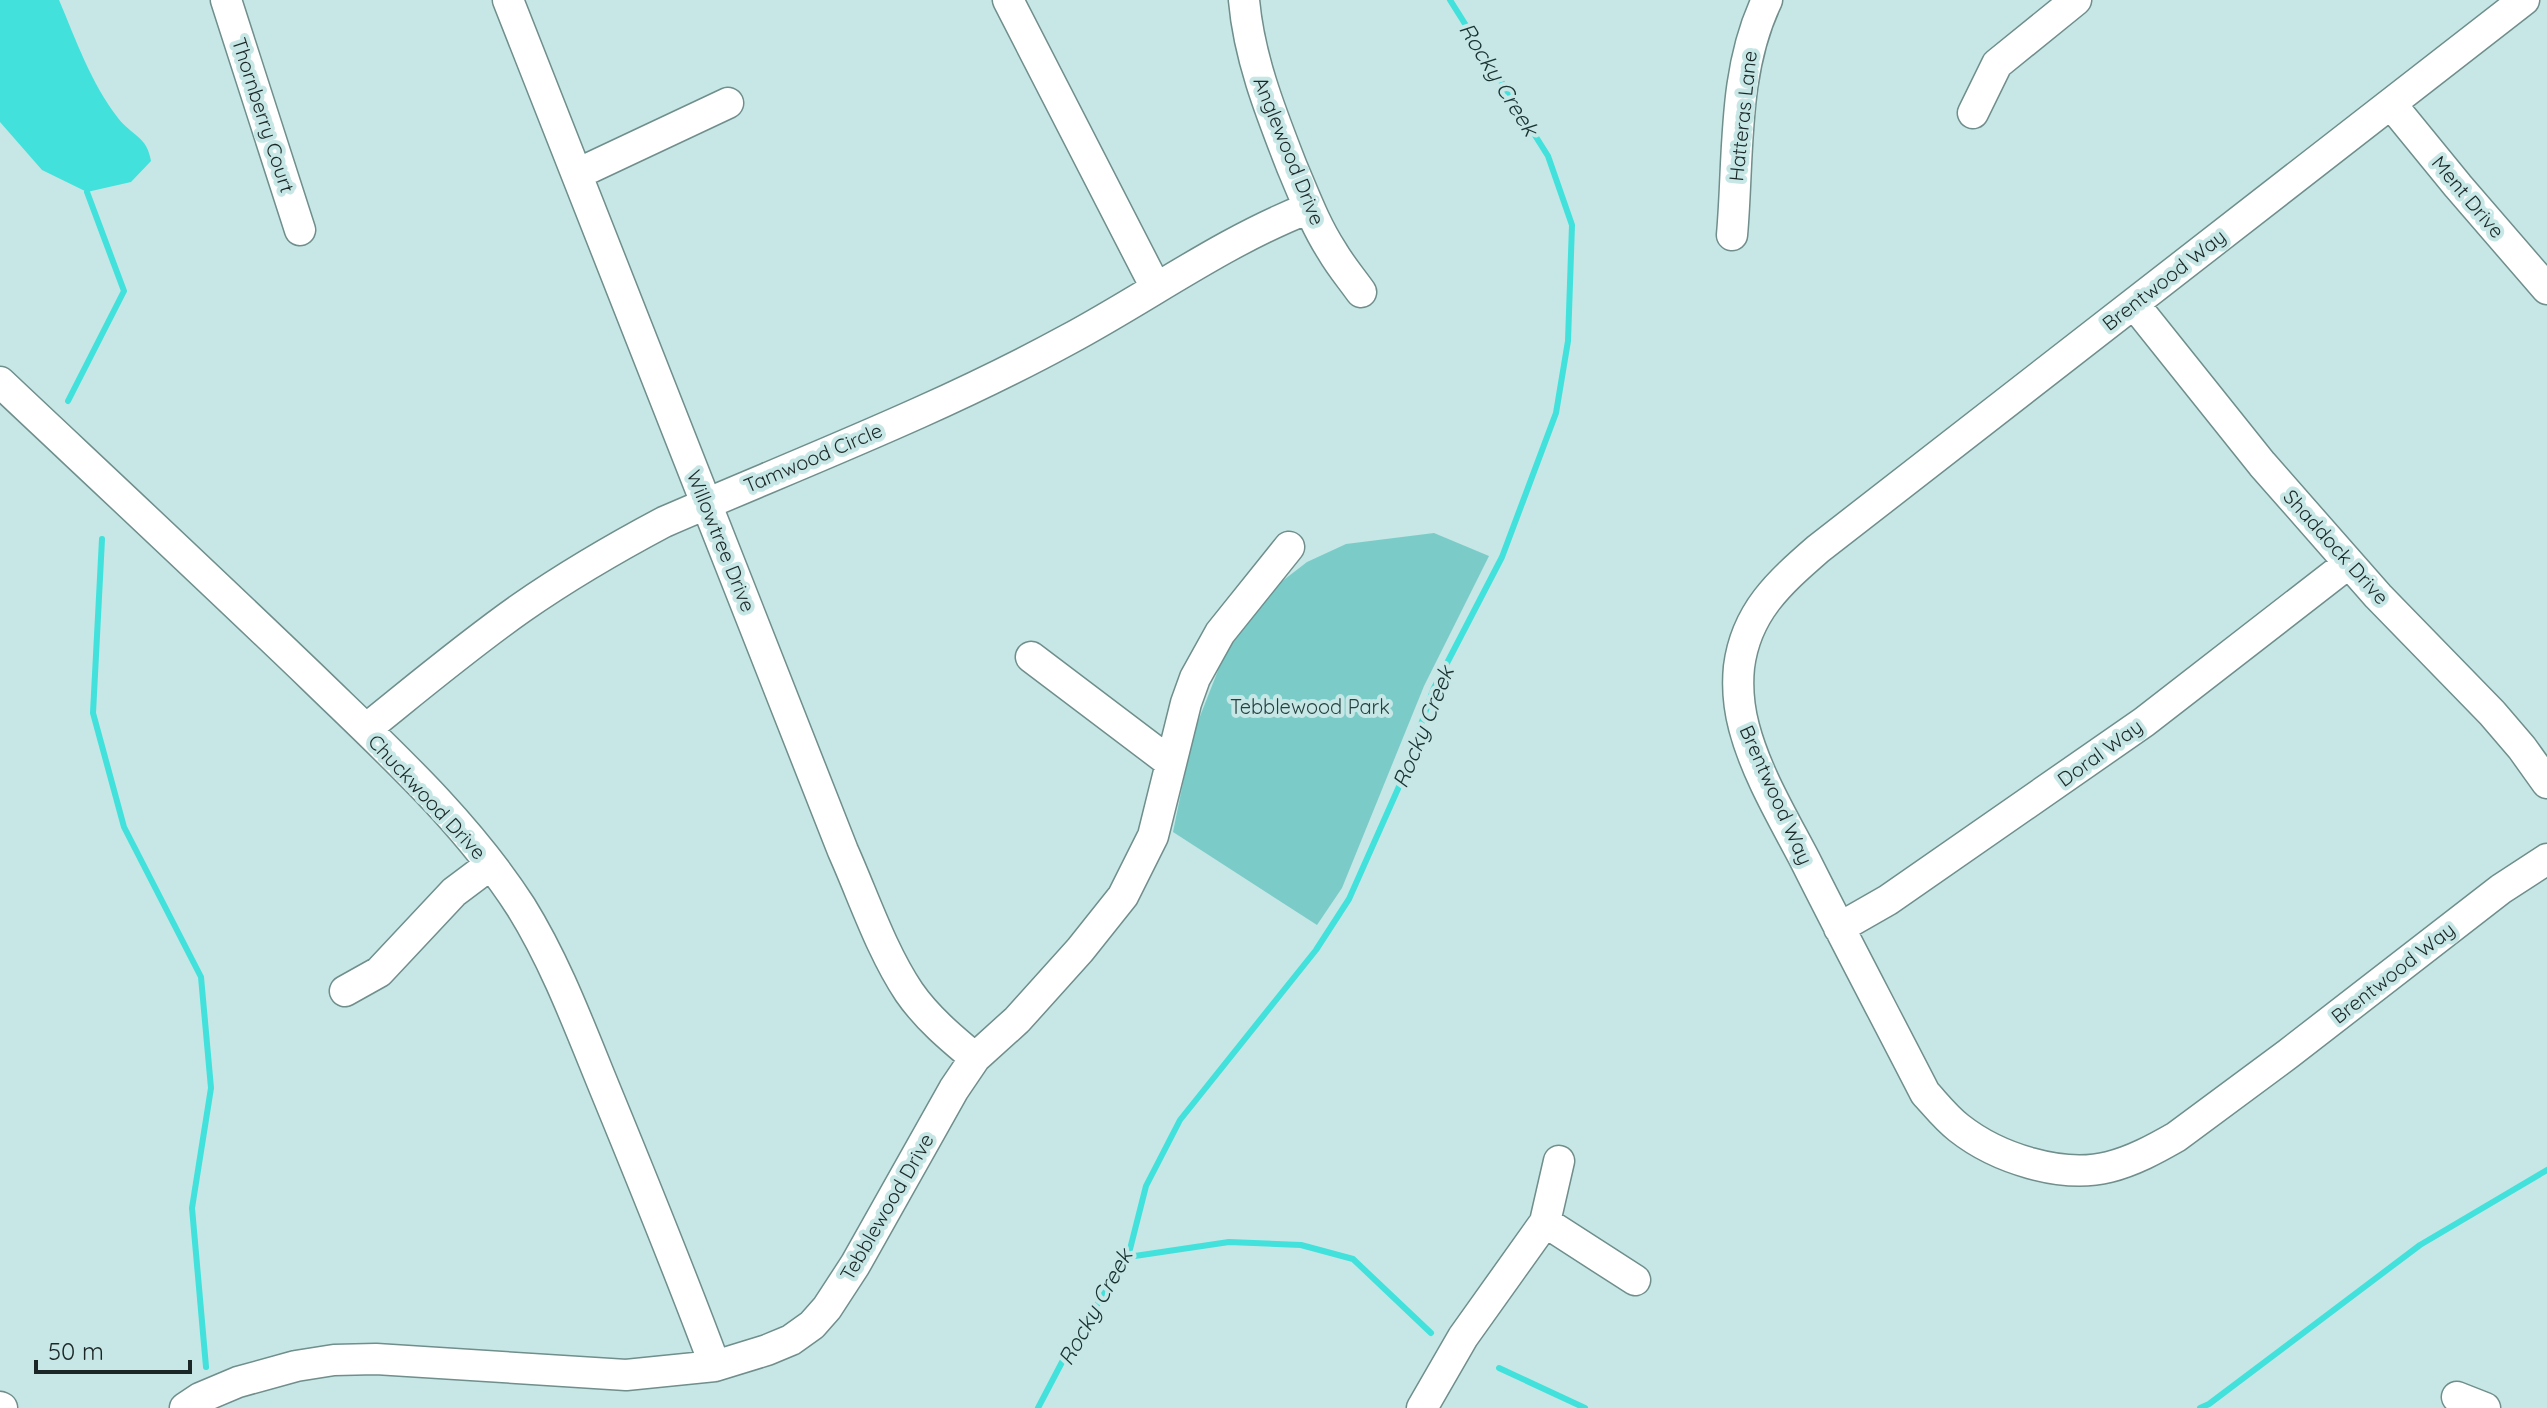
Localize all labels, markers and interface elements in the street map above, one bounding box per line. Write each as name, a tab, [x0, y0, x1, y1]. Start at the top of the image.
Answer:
water label: Rocky Creek	[1453, 17, 1546, 143]
street label: Thornberry Court	[227, 34, 300, 196]
street label: Hatteras Lane	[1723, 49, 1762, 183]
street label: Anglewood Drive	[1248, 73, 1331, 229]
street label: Ment Drive	[2427, 150, 2510, 243]
street label: Brentwood Way	[2097, 224, 2231, 336]
street label: Tamwood Circle	[740, 417, 886, 498]
street label: Willowtree Drive	[682, 466, 761, 615]
street label: Shaddock Drive	[2278, 484, 2394, 609]
water label: Rocky Creek	[1386, 660, 1461, 792]
park label: Tebblewood Park	[1230, 694, 1390, 719]
street label: Doral Way	[2052, 713, 2147, 792]
street label: Brentwood Way	[1735, 721, 1818, 868]
street label: Chuckwood Drive	[363, 729, 492, 864]
street label: Brentwood Way	[2326, 917, 2460, 1029]
street label: Tebblewood Drive	[834, 1129, 939, 1285]
water label: Rocky Creek	[1052, 1242, 1139, 1370]
scale bar	[36, 1324, 190, 1374]
text: 50 m	[48, 1336, 104, 1366]

